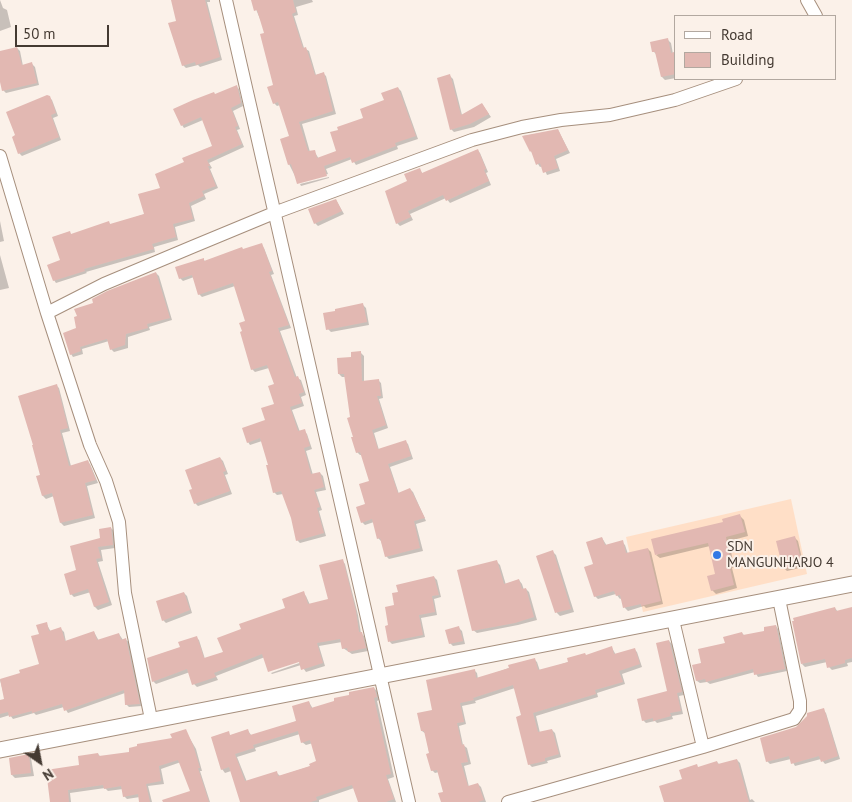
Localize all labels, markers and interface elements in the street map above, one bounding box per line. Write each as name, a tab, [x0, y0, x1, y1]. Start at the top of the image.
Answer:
scale bar	[18, 15, 111, 47]
legend	[674, 15, 837, 80]
text: 50 m	[23, 24, 56, 43]
text: Road	[721, 25, 753, 44]
text: Building	[721, 50, 775, 69]
place label: SDN MANGUNHARJO 4	[727, 539, 834, 572]
marker: SDN MANGUNHARJO 4	[711, 549, 723, 561]
north arrow	[15, 737, 65, 787]
text: N	[39, 765, 57, 785]

